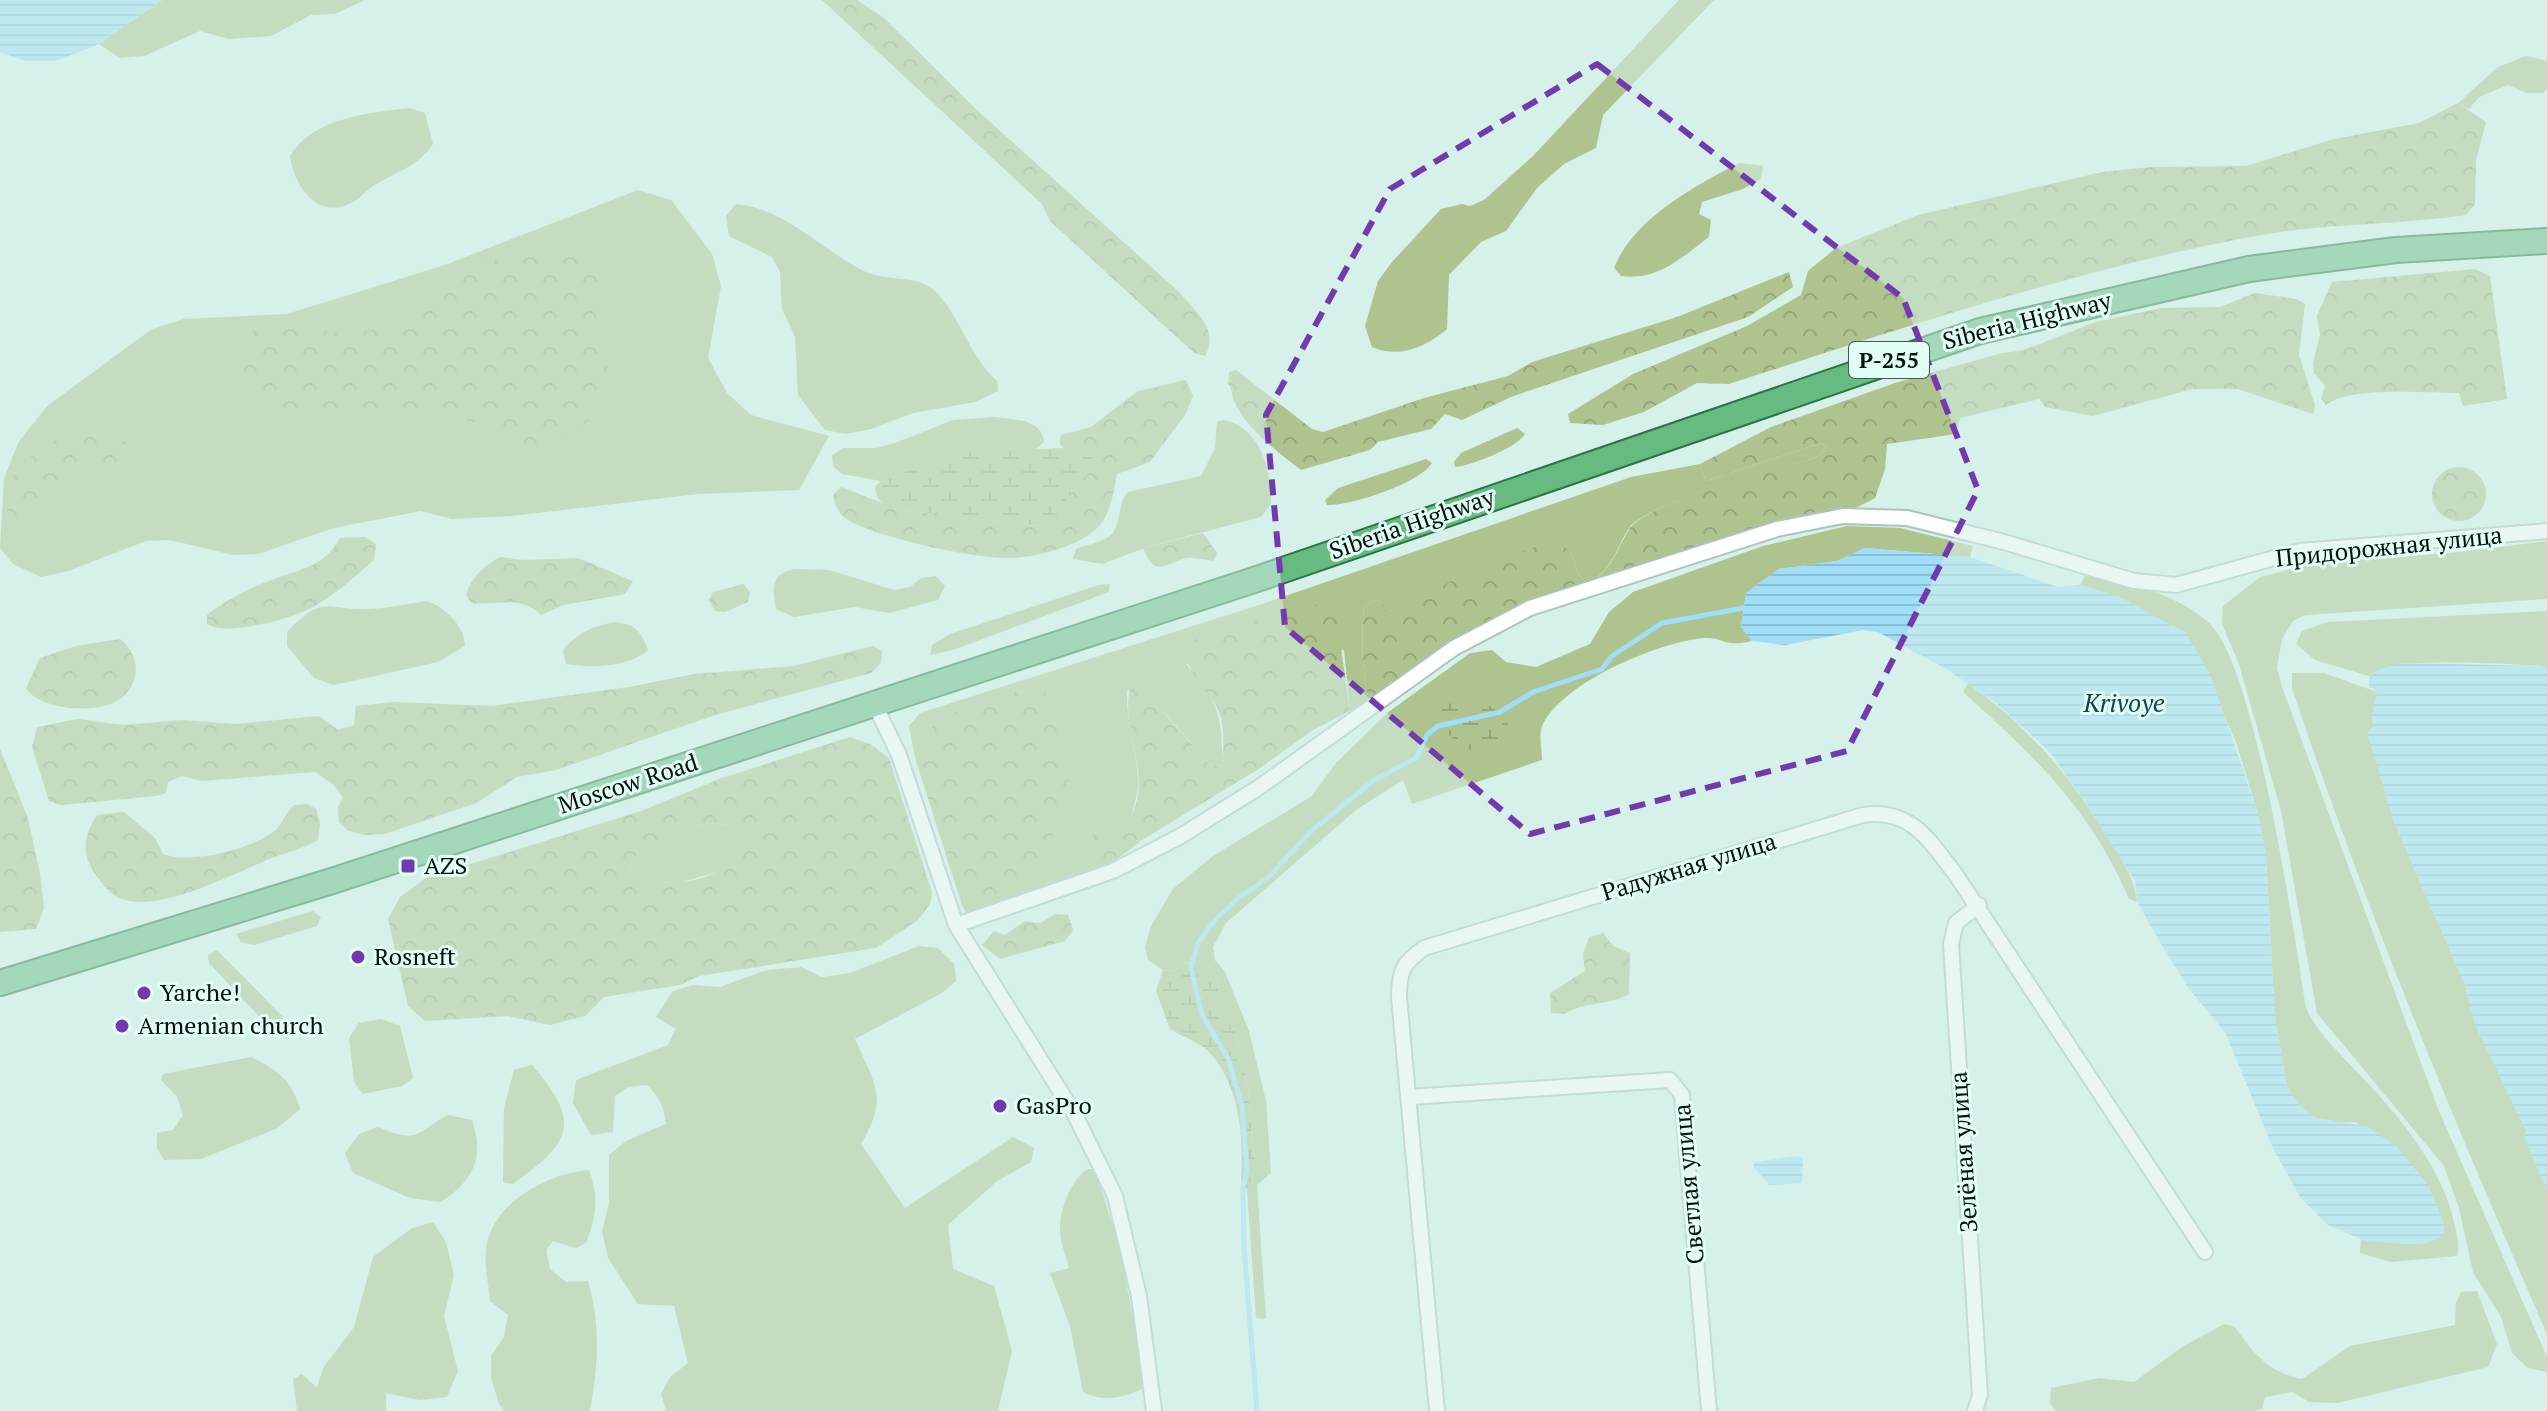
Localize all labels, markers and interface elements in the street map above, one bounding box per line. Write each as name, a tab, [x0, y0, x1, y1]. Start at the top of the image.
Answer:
street label: Siberia Highway	[1939, 283, 2115, 356]
road number: Р-255	[1849, 342, 1929, 378]
street label: Siberia Highway	[1325, 480, 1499, 566]
street label: Придорожная улица	[2274, 518, 2504, 574]
water label: Krivoye	[2082, 685, 2165, 719]
street label: Moscow Road	[554, 745, 702, 821]
street label: Радужная улица	[1597, 824, 1780, 908]
place label: AZS	[424, 849, 467, 881]
marker: AZS	[399, 857, 417, 875]
place label: Rosneft	[374, 940, 456, 972]
marker: Rosneft	[349, 948, 367, 966]
place label: Yarche!	[160, 976, 240, 1008]
marker: Yarche!	[135, 984, 153, 1002]
place label: Armenian church	[138, 1009, 324, 1041]
marker: Armenian church	[113, 1017, 131, 1035]
street label: Зелёная улица	[1941, 1070, 1985, 1234]
place label: GasPro	[1016, 1089, 1092, 1121]
marker: GasPro	[991, 1097, 1009, 1115]
street label: Светлая улица	[1665, 1102, 1711, 1266]

